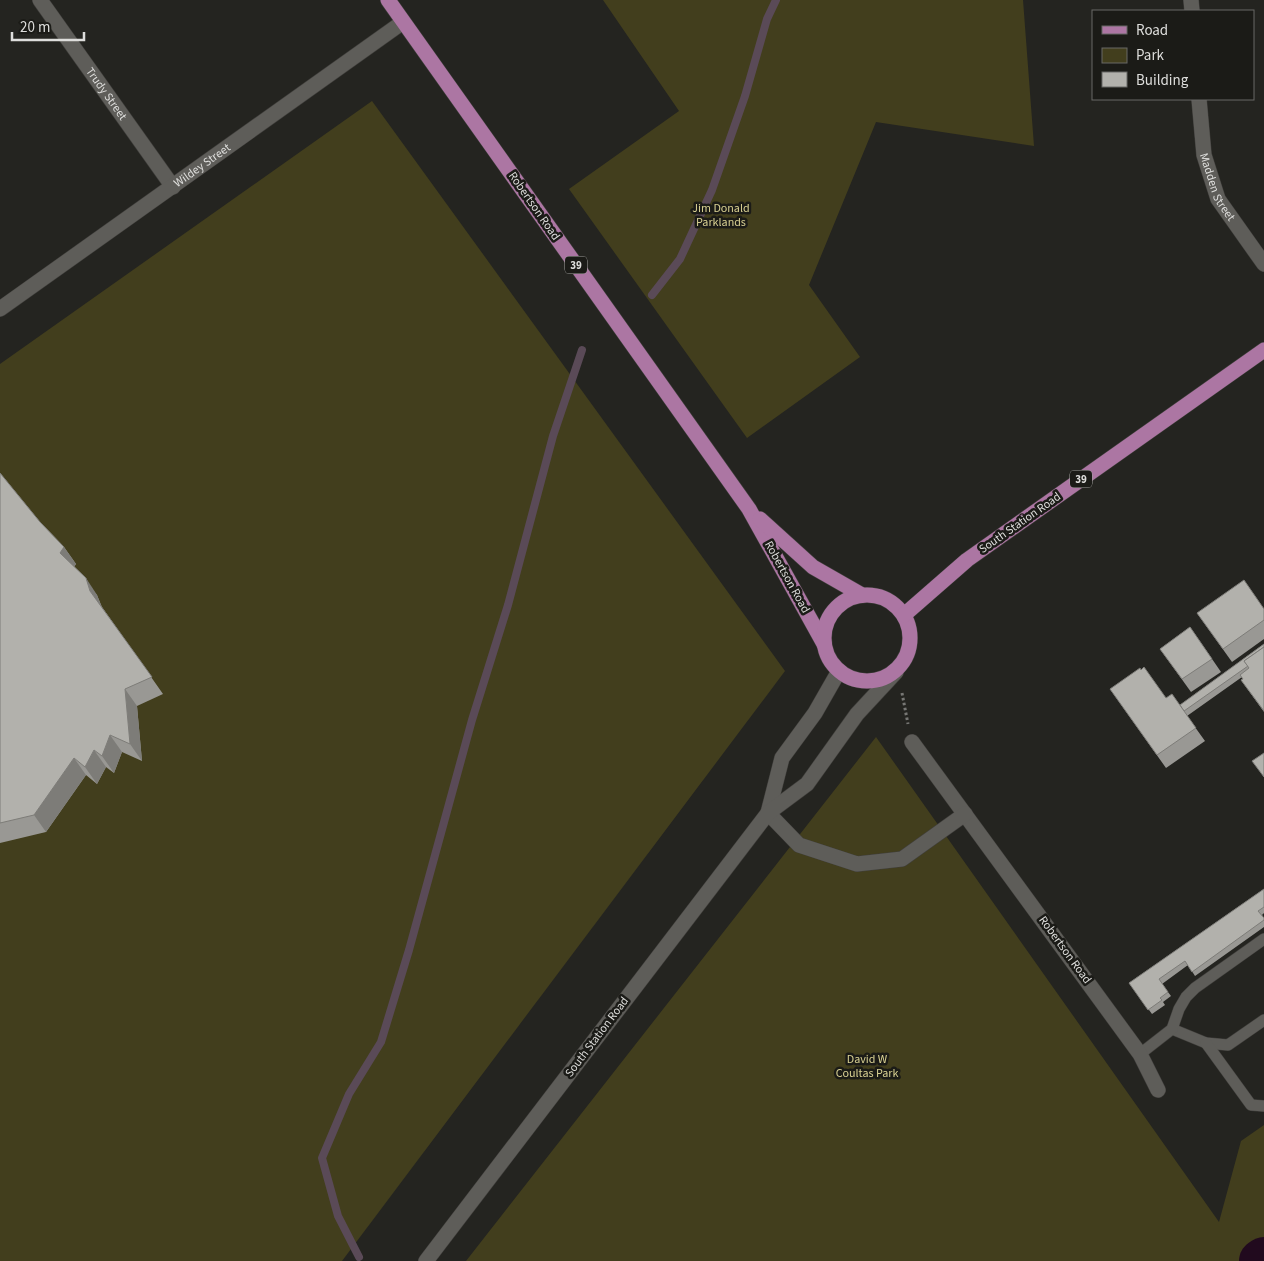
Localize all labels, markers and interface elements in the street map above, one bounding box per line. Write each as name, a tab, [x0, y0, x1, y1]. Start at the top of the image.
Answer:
scale bar	[12, 10, 85, 42]
legend	[1092, 10, 1254, 100]
text: 20 m	[20, 17, 50, 38]
text: Road	[1136, 20, 1168, 41]
text: Park	[1136, 45, 1165, 66]
street label: Trudy Street	[82, 64, 131, 124]
text: Building	[1136, 70, 1189, 91]
street label: Wildey Street	[170, 139, 234, 191]
street label: Madden Street	[1195, 151, 1239, 224]
street label: Robertson Road	[504, 168, 564, 244]
park label: Jim Donald Parklands	[692, 200, 750, 231]
road number: 39	[565, 256, 587, 274]
road number: 39	[1070, 470, 1092, 488]
street label: South Station Road	[976, 488, 1064, 558]
street label: Robertson Road	[760, 538, 814, 616]
street label: Robertson Road	[1035, 913, 1095, 987]
street label: South Station Road	[561, 993, 633, 1081]
park label: David W Coultas Park	[836, 1051, 898, 1082]

